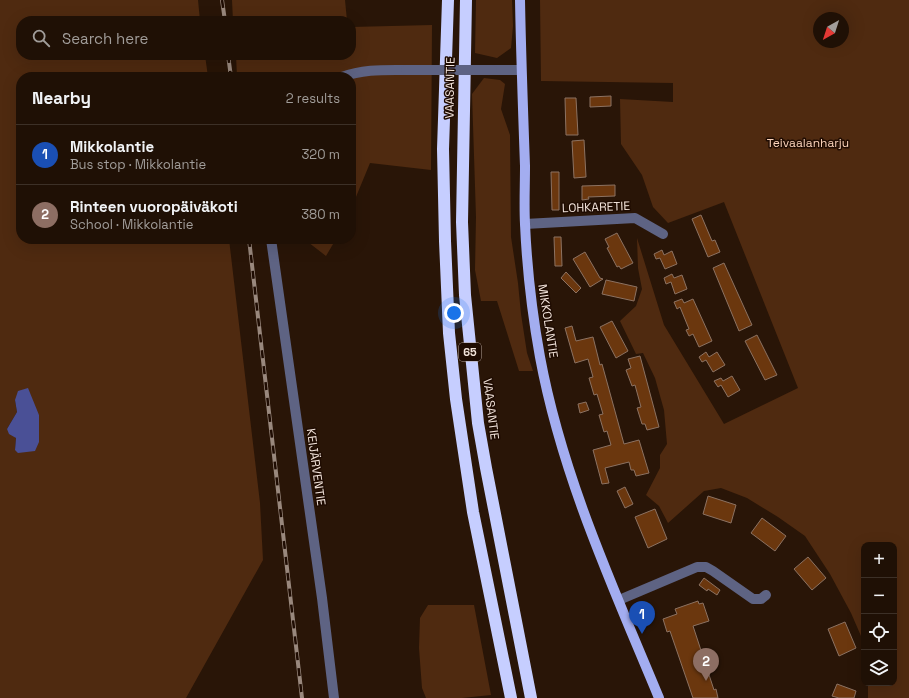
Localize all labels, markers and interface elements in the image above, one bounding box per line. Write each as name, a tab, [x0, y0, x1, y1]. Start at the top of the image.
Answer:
north arrow	[813, 12, 849, 48]
search box	[16, 16, 356, 60]
icon: search	[30, 27, 52, 49]
text: Search here	[62, 29, 148, 48]
street label: VAASANTIE	[441, 57, 459, 119]
text: Nearby	[32, 87, 91, 109]
text: 2 results	[286, 90, 340, 107]
park label: Teivaalanharju	[767, 135, 849, 151]
text: Mikkolantie	[70, 137, 154, 156]
text: 1	[42, 146, 48, 163]
text: 320 m	[301, 146, 340, 163]
text: Bus stop · Mikkolantie	[70, 156, 206, 173]
text: Rinteen vuoropäiväkoti	[70, 197, 238, 216]
street label: LOHKARETIE	[562, 198, 631, 216]
text: 2	[41, 206, 49, 223]
text: 380 m	[301, 206, 340, 223]
text: School · Mikkolantie	[70, 216, 194, 233]
street label: MIKKOLANTIE	[534, 283, 562, 359]
your location	[444, 303, 464, 323]
road number: 65	[459, 343, 481, 361]
street label: VAASANTIE	[479, 378, 503, 441]
street label: KEIJÄRVENTIE	[303, 427, 329, 507]
map controls	[861, 542, 897, 686]
button: +	[861, 542, 897, 578]
button: −	[861, 578, 897, 614]
pin: 1	[629, 601, 655, 634]
button: locate	[861, 614, 897, 650]
pin: 2	[693, 648, 719, 681]
button: layers	[861, 650, 897, 686]

